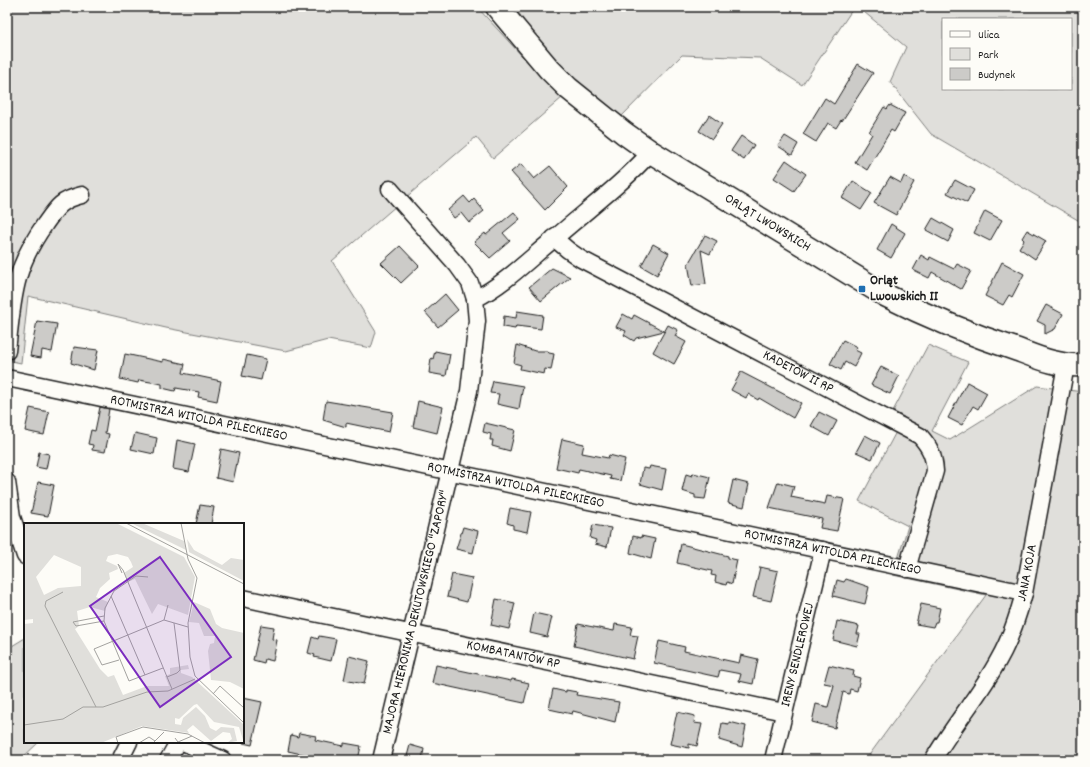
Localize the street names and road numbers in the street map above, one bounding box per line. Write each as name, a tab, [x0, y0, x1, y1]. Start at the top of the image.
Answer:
street label: ORLĄT LWOWSKICH	[720, 189, 814, 257]
street label: KADETÓW II RP	[759, 346, 837, 399]
street label: ROTMISTRZA WITOLDA PILECKIEGO	[108, 390, 289, 447]
street label: ROTMISTRZA WITOLDA PILECKIEGO	[425, 457, 606, 514]
street label: MAJORA HIERONIMA DEKUTOWSKIEGO "ZAPORY"	[378, 488, 455, 736]
street label: ROTMISTRZA WITOLDA PILECKIEGO	[742, 524, 923, 581]
street label: JANA KOJA	[1012, 542, 1043, 604]
street label: IRENY SENDLEROWEJ	[776, 601, 820, 709]
street label: KOMBATANTÓW RP	[465, 635, 562, 674]

